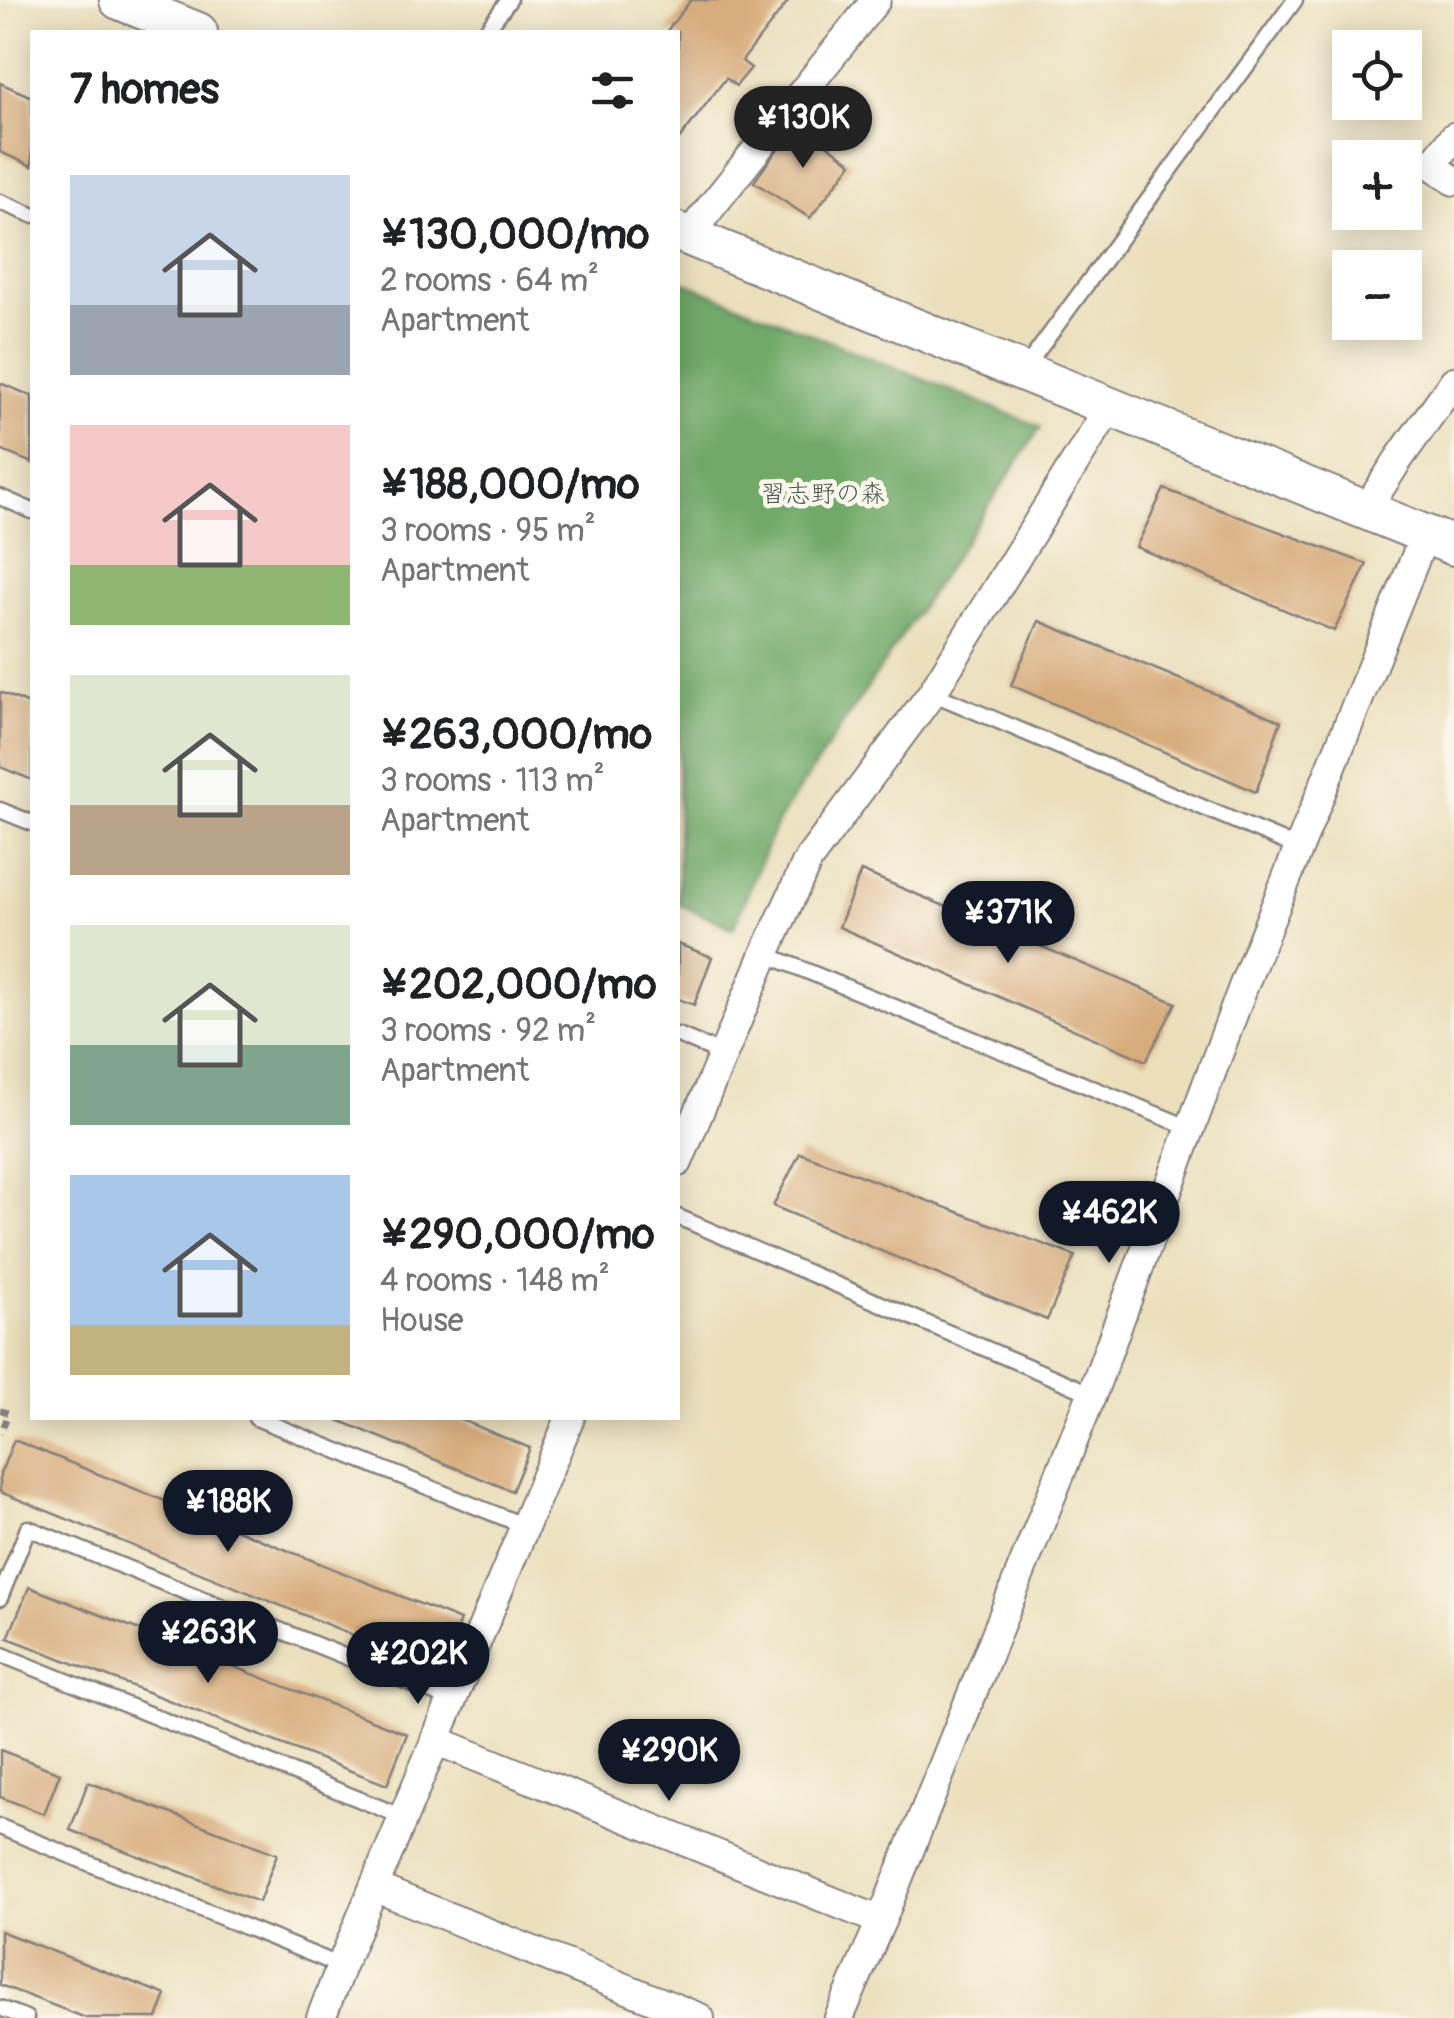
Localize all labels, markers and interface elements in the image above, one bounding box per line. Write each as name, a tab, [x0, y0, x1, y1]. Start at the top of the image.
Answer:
map controls	[1332, 30, 1422, 340]
button: locate	[1332, 30, 1422, 120]
icon: filters	[585, 63, 640, 118]
text: 7 homes	[70, 64, 219, 116]
pin: ¥130K	[733, 86, 873, 171]
text: ¥130K	[756, 98, 850, 138]
button: +	[1332, 140, 1422, 230]
text: ¥130,000/mo	[380, 209, 649, 261]
icon: home	[150, 215, 270, 335]
button: −	[1332, 250, 1422, 340]
text: 2 rooms · 64 m²	[380, 261, 599, 301]
text: Apartment	[380, 301, 529, 341]
text: ¥188,000/mo	[380, 459, 640, 511]
icon: home	[150, 465, 270, 585]
park label: 習志野の森	[760, 479, 886, 510]
text: 3 rooms · 95 m²	[380, 511, 596, 551]
text: Apartment	[380, 551, 529, 591]
text: ¥263,000/mo	[380, 709, 652, 761]
icon: home	[150, 715, 270, 835]
text: 3 rooms · 113 m²	[380, 761, 605, 801]
text: Apartment	[380, 801, 529, 841]
pin: ¥371K	[938, 881, 1078, 966]
text: ¥371K	[964, 893, 1052, 933]
text: ¥202,000/mo	[380, 959, 656, 1011]
icon: home	[150, 965, 270, 1085]
text: 3 rooms · 92 m²	[380, 1011, 596, 1051]
text: Apartment	[380, 1051, 529, 1091]
pin: ¥462K	[1039, 1181, 1179, 1266]
text: ¥462K	[1061, 1193, 1157, 1233]
text: ¥290,000/mo	[380, 1209, 655, 1261]
icon: home	[150, 1215, 270, 1335]
text: 4 rooms · 148 m²	[380, 1261, 610, 1301]
text: House	[380, 1301, 464, 1341]
pin: ¥188K	[158, 1470, 298, 1555]
text: ¥188K	[185, 1482, 271, 1522]
pin: ¥263K	[138, 1601, 278, 1686]
text: ¥263K	[160, 1613, 256, 1653]
pin: ¥202K	[348, 1622, 488, 1707]
text: ¥202K	[368, 1634, 468, 1674]
pin: ¥290K	[599, 1719, 739, 1804]
text: ¥290K	[620, 1731, 718, 1771]

